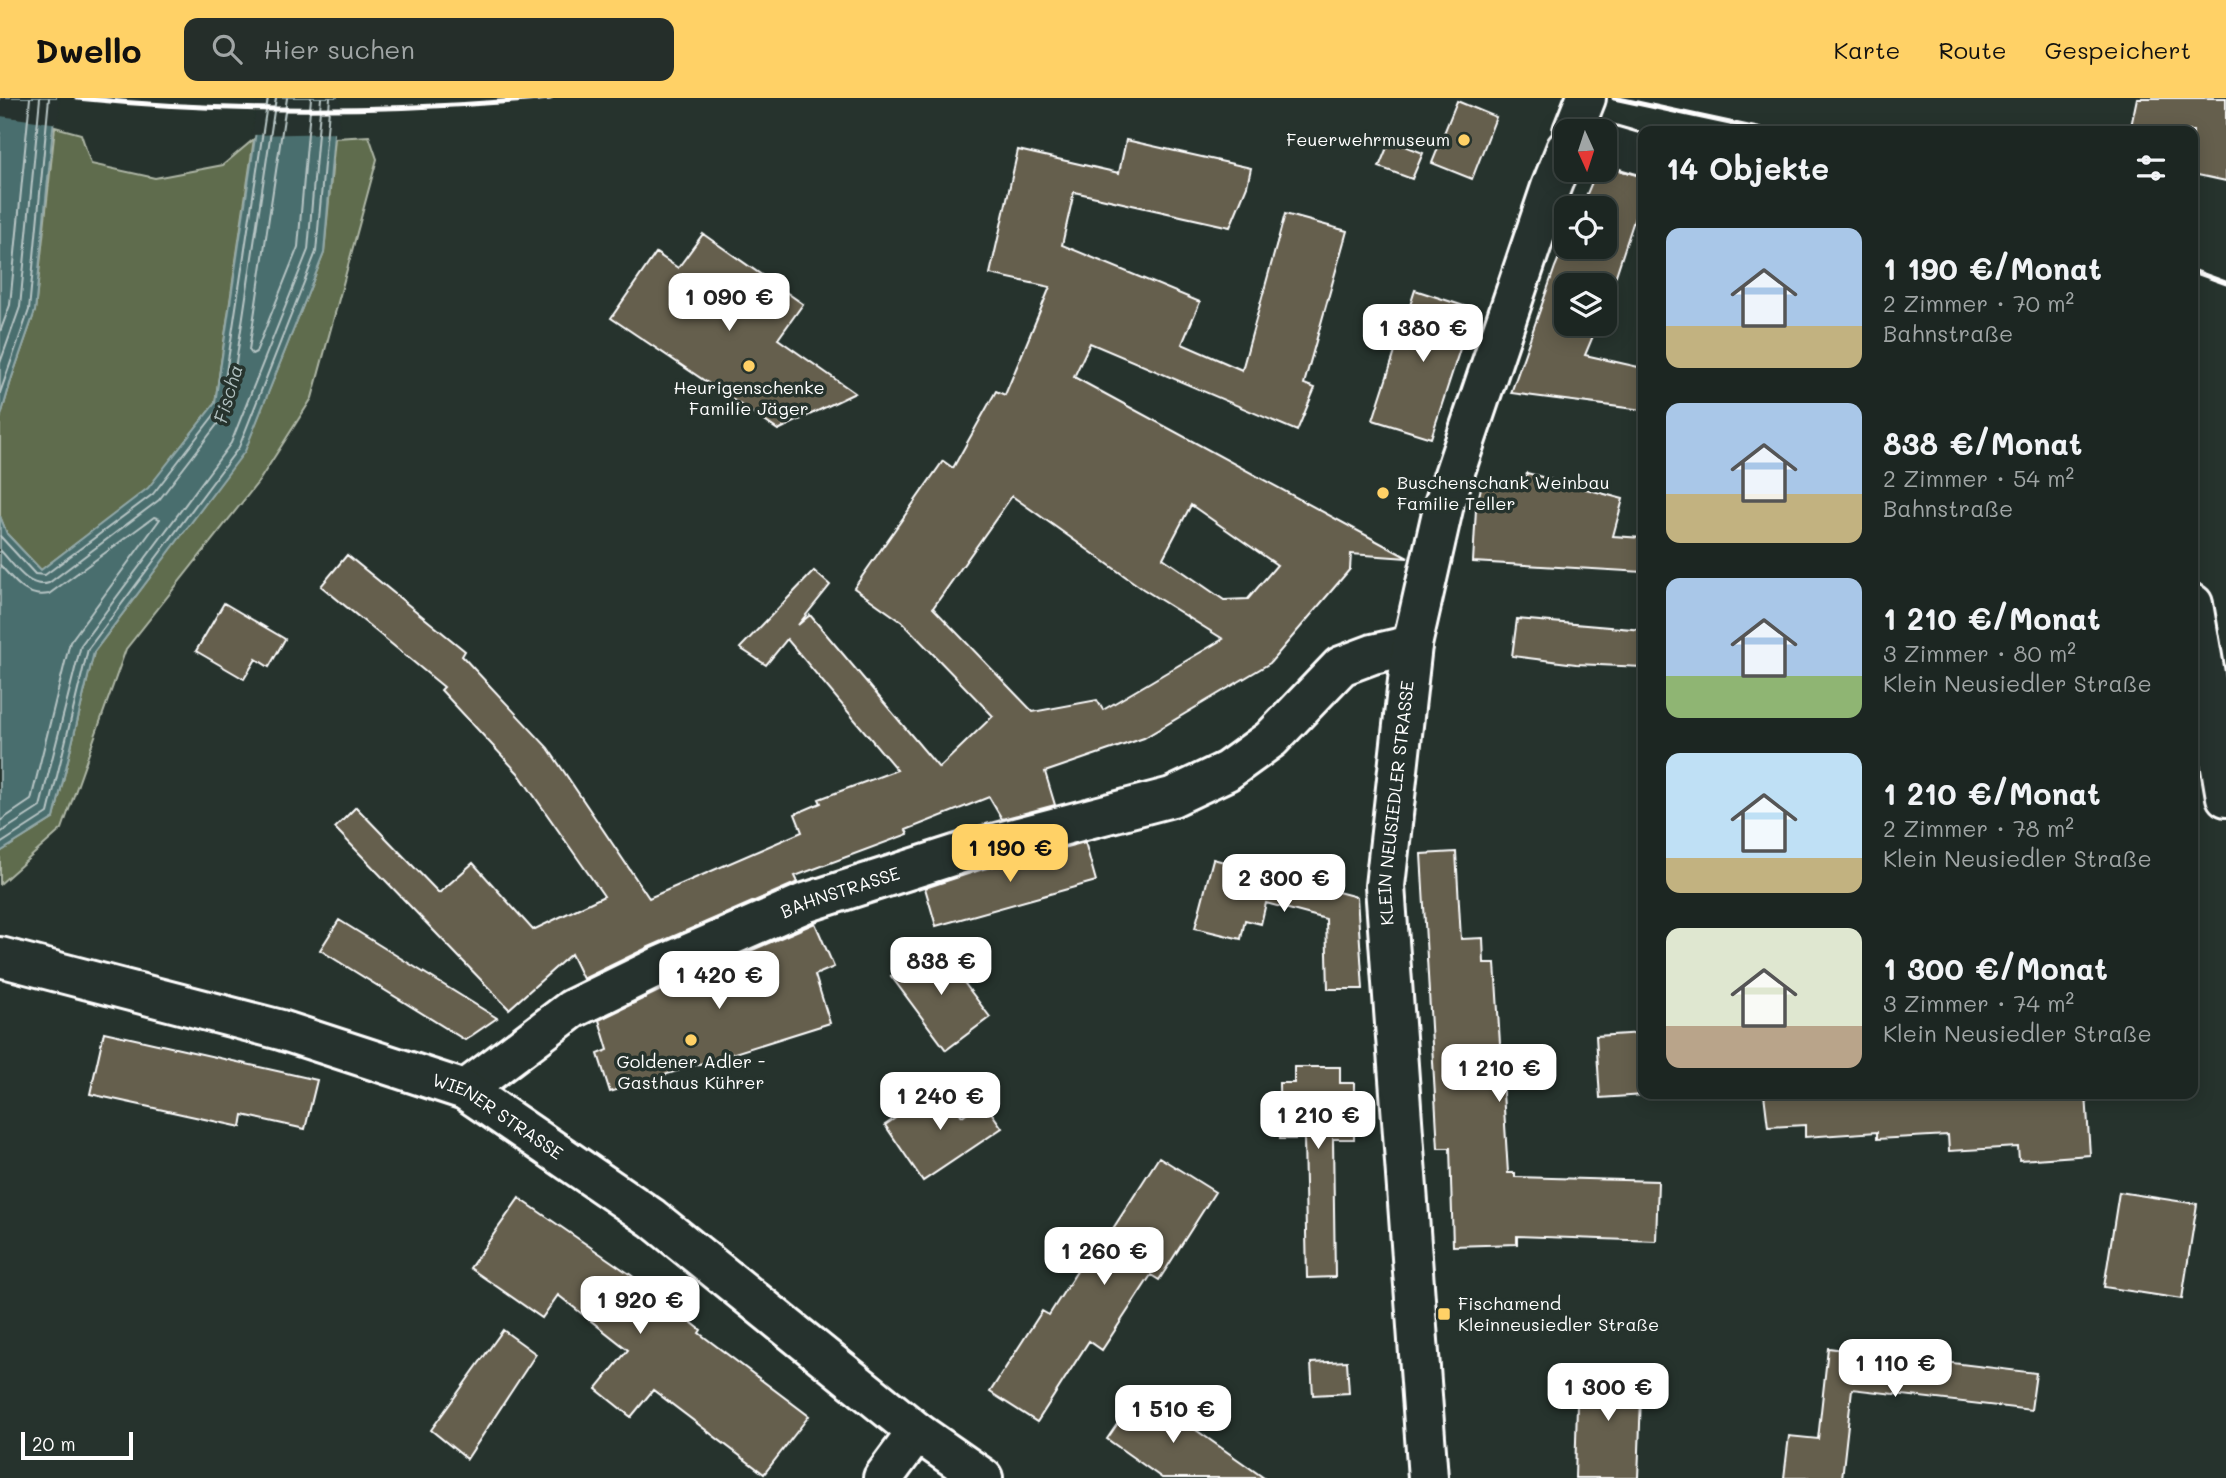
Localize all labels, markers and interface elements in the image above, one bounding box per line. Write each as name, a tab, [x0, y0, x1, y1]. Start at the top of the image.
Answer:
search box	[184, 18, 674, 81]
text: Dwello	[35, 28, 142, 71]
icon: search	[208, 30, 246, 68]
text: Hier suchen	[264, 32, 415, 66]
text: Karte	[1833, 34, 1900, 65]
text: Route	[1938, 34, 2007, 65]
text: Gespeichert	[2045, 34, 2191, 65]
north arrow	[1554, 119, 1617, 182]
map controls	[1554, 119, 1617, 336]
place label: Feuerwehrmuseum	[1286, 127, 1450, 151]
marker: Feuerwehrmuseum	[1456, 132, 1472, 148]
text: 14 Objekte	[1666, 148, 1829, 188]
icon: filters	[2132, 149, 2170, 187]
button: locate	[1554, 196, 1617, 259]
text: 1 190 €/Monat	[1883, 248, 2102, 288]
icon: home	[1722, 256, 1806, 340]
button: layers	[1554, 273, 1617, 336]
pin: 1 090 €	[664, 274, 794, 333]
text: 1 090 €	[685, 281, 773, 311]
text: 2 Zimmer · 70 m²	[1883, 288, 2074, 318]
pin: 1 380 €	[1358, 304, 1488, 364]
text: 1 380 €	[1379, 312, 1467, 342]
text: Bahnstraße	[1883, 318, 2013, 348]
marker: Heurigenschenke Familie Jäger	[741, 358, 757, 374]
water label: Fischa	[207, 362, 248, 426]
place label: Heurigenschenke Familie Jäger	[673, 375, 825, 420]
text: 838 €/Monat	[1883, 423, 2082, 463]
icon: home	[1722, 431, 1806, 515]
text: 2 Zimmer · 54 m²	[1883, 463, 2074, 493]
place label: Buschenschank Weinbau Familie Teller	[1397, 470, 1610, 515]
marker: Buschenschank Weinbau Familie Teller	[1375, 485, 1391, 501]
text: Bahnstraße	[1883, 493, 2013, 523]
text: 1 210 €/Monat	[1883, 598, 2101, 638]
icon: home	[1722, 606, 1806, 690]
text: 3 Zimmer · 80 m²	[1883, 638, 2076, 668]
text: Klein Neusiedler Straße	[1883, 668, 2152, 698]
street label: KLEIN NEUSIEDLER STRASSE	[1372, 679, 1419, 926]
text: 1 210 €/Monat	[1883, 773, 2101, 813]
icon: home	[1722, 781, 1806, 865]
text: 2 Zimmer · 78 m²	[1883, 813, 2074, 843]
pin: 1 190 €	[945, 824, 1075, 884]
text: 1 190 €	[968, 832, 1052, 862]
text: Klein Neusiedler Straße	[1883, 843, 2152, 873]
pin: 2 300 €	[1219, 854, 1349, 914]
street label: BAHNSTRASSE	[776, 860, 903, 923]
text: 2 300 €	[1238, 862, 1330, 892]
pin: 838 €	[892, 937, 990, 997]
text: 838 €	[906, 945, 976, 975]
text: 1 300 €/Monat	[1883, 948, 2108, 988]
pin: 1 420 €	[654, 951, 784, 1011]
icon: home	[1722, 956, 1806, 1040]
text: 1 420 €	[675, 959, 763, 989]
text: 3 Zimmer · 74 m²	[1883, 988, 2074, 1018]
text: Klein Neusiedler Straße	[1883, 1018, 2152, 1048]
marker: Goldener Adler - Gasthaus Kührer	[683, 1032, 699, 1048]
pin: 1 210 €	[1434, 1044, 1564, 1104]
place label: Goldener Adler - Gasthaus Kührer	[617, 1049, 765, 1094]
text: 1 210 €	[1457, 1052, 1541, 1082]
street label: WIENER STRASSE	[430, 1067, 568, 1165]
pin: 1 240 €	[875, 1072, 1005, 1132]
text: 1 240 €	[896, 1080, 984, 1110]
pin: 1 210 €	[1253, 1091, 1383, 1151]
text: 1 210 €	[1276, 1099, 1360, 1129]
pin: 1 260 €	[1039, 1228, 1169, 1287]
text: 1 260 €	[1061, 1235, 1147, 1265]
pin: 1 920 €	[575, 1276, 705, 1336]
text: 1 920 €	[597, 1284, 683, 1314]
place label: Fischamend Kleinneusiedler Straße	[1458, 1291, 1659, 1336]
marker: Fischamend Kleinneusiedler Straße	[1436, 1306, 1452, 1322]
pin: 1 110 €	[1830, 1340, 1960, 1399]
text: 1 110 €	[1855, 1347, 1935, 1377]
pin: 1 300 €	[1543, 1364, 1673, 1423]
text: 1 300 €	[1564, 1371, 1652, 1401]
pin: 1 510 €	[1108, 1386, 1238, 1445]
text: 1 510 €	[1131, 1393, 1215, 1423]
scale bar	[21, 1429, 133, 1461]
text: 20 m	[32, 1431, 76, 1456]

